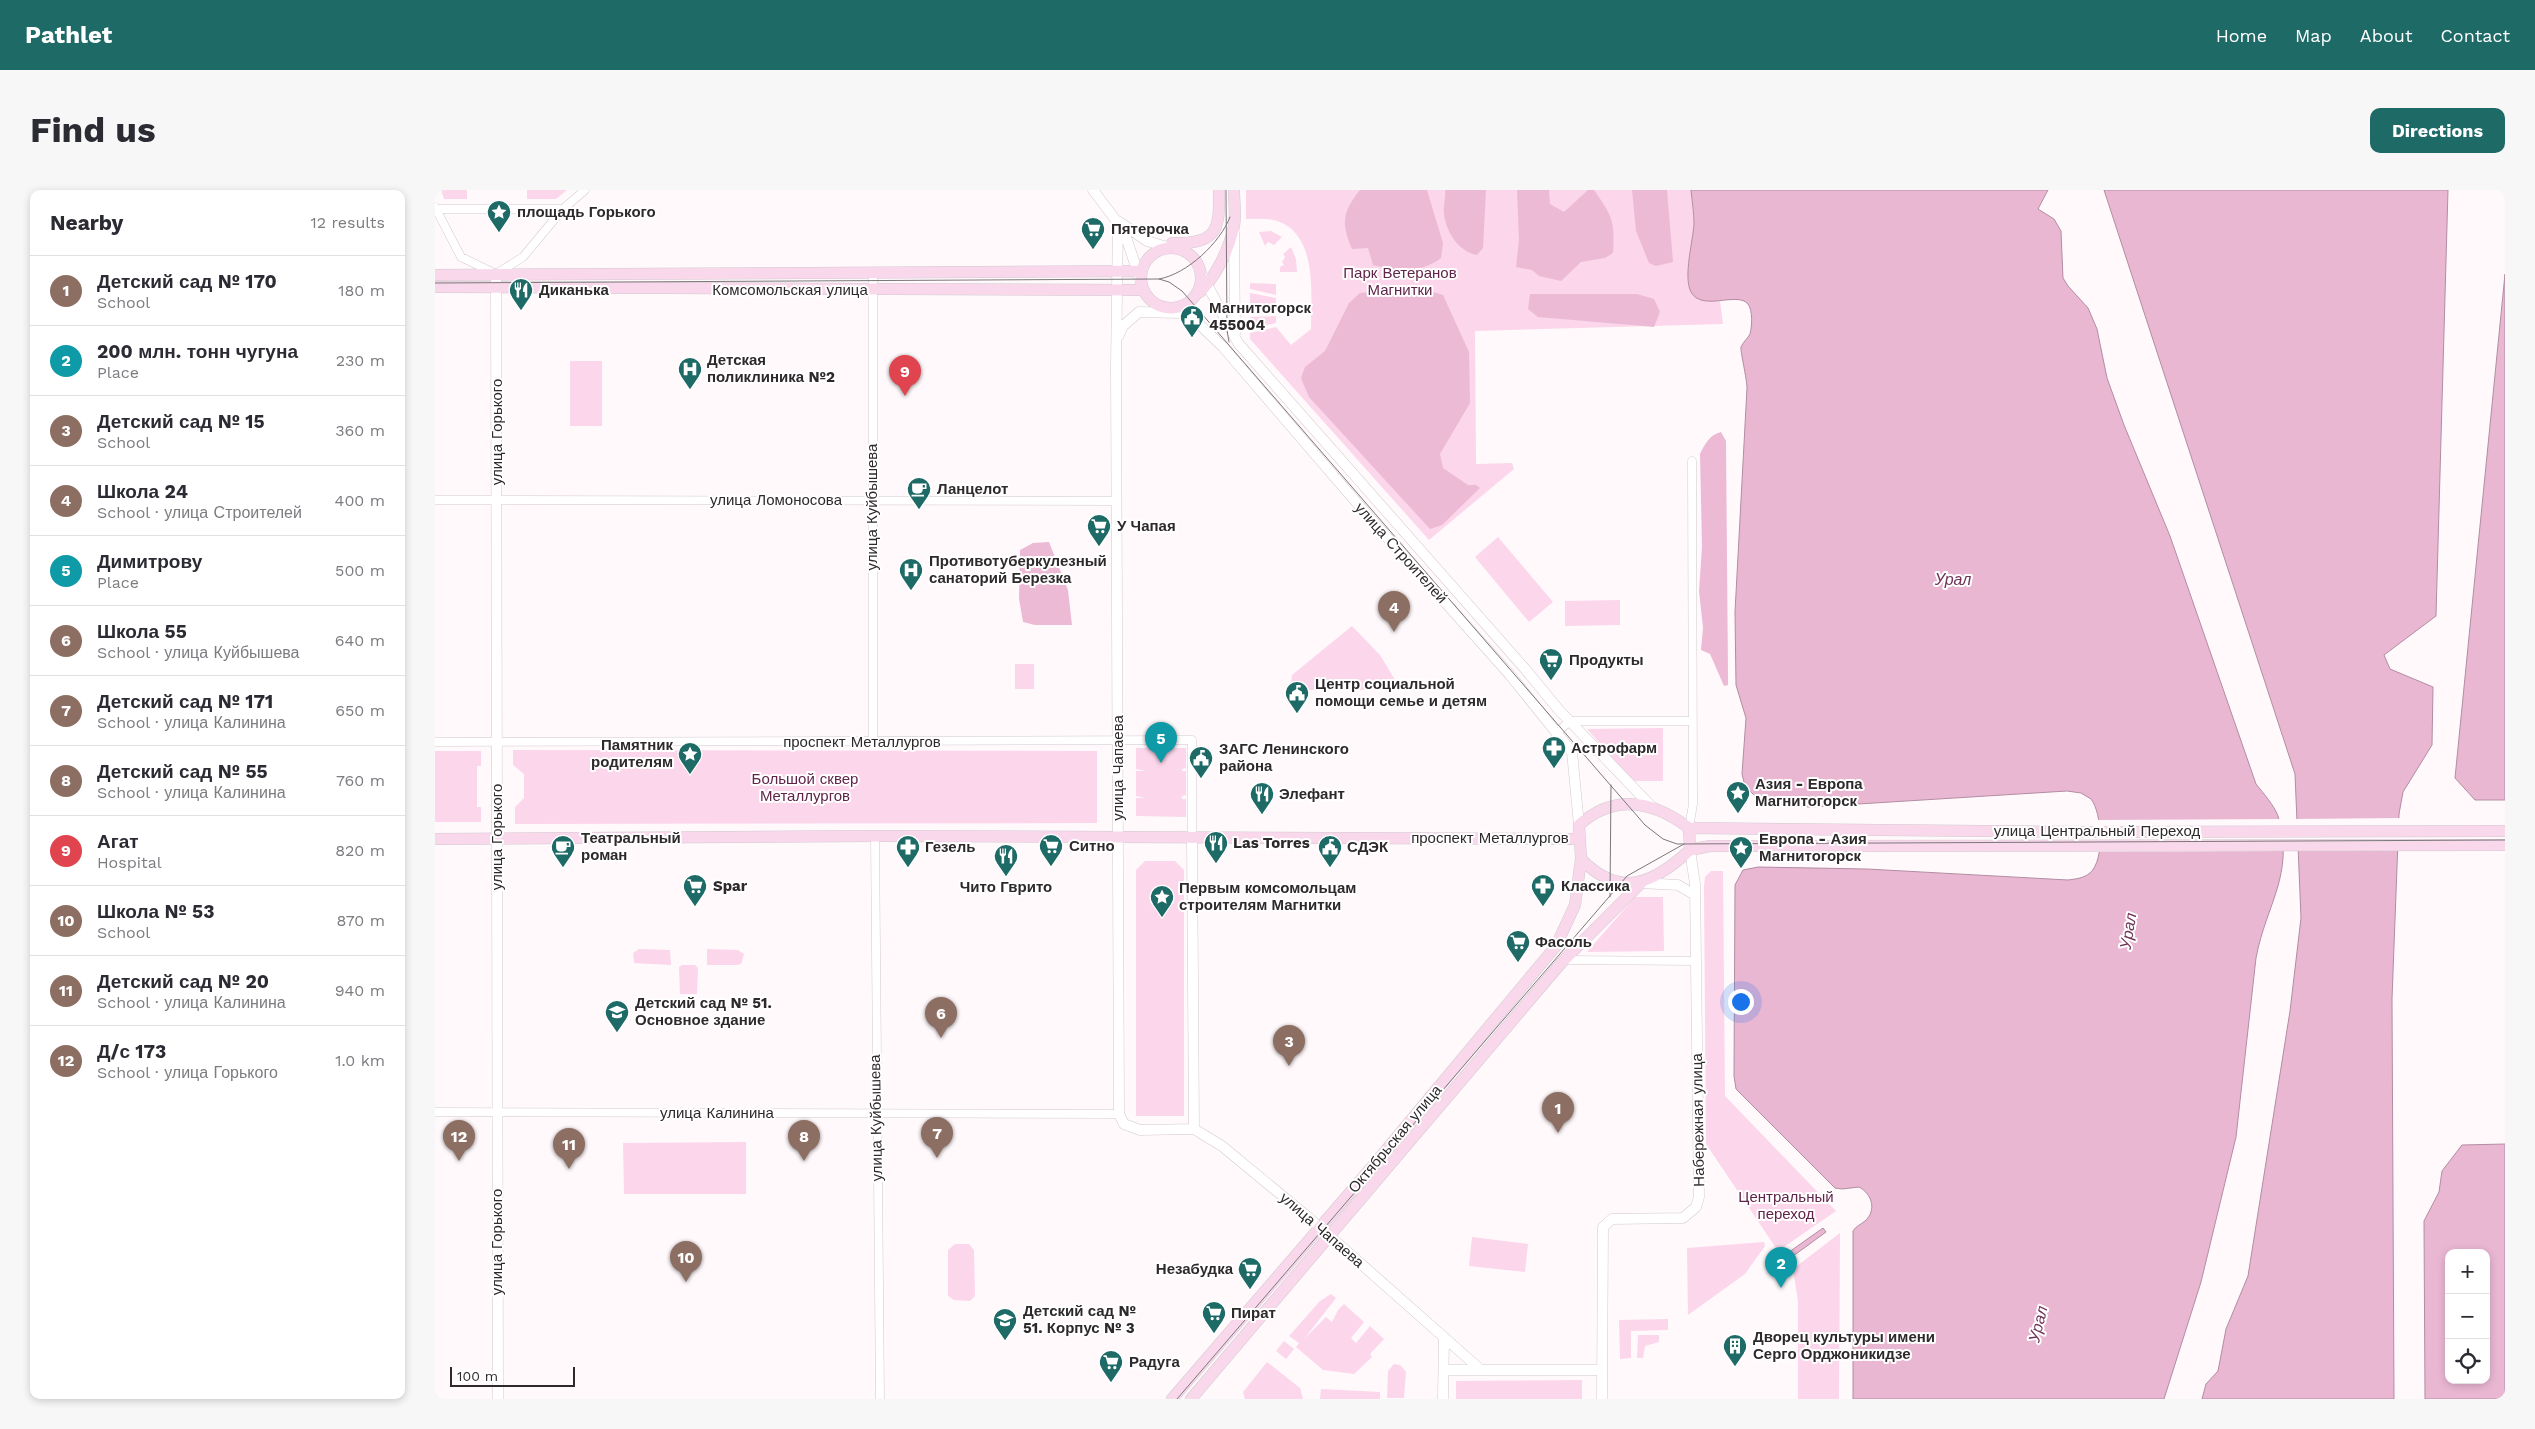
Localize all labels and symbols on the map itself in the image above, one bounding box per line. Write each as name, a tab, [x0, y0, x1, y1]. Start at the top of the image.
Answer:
place icon: площадь Горького	[486, 199, 512, 233]
place label: площадь Горького	[517, 203, 656, 221]
supermarket icon: Пятерочка	[1080, 216, 1106, 250]
place label: Пятерочка	[1111, 220, 1189, 238]
park label: Парк Ветеранов Магнитки	[1343, 264, 1457, 299]
restaurant icon: Диканька	[508, 277, 534, 311]
place label: Диканька	[539, 281, 610, 299]
street label: Комсомольская улица	[712, 281, 868, 299]
place label: Магнитогорск 455004	[1209, 299, 1312, 334]
public building icon: Магнитогорск 455004	[1179, 304, 1205, 338]
place label: Детская поликлиника №2	[707, 351, 835, 386]
pin: 9	[889, 355, 921, 396]
hospital icon: Детская поликлиника №2	[677, 356, 703, 390]
street label: улица Горького	[488, 379, 506, 485]
street label: улица Куйбышева	[863, 443, 881, 570]
cafe icon: Ланцелот	[906, 476, 932, 510]
place label: Ланцелот	[937, 480, 1008, 498]
street label: улица Ломоносова	[710, 491, 843, 509]
street label: улица Строителей	[1351, 499, 1451, 607]
supermarket icon: У Чапая	[1086, 513, 1112, 547]
place label: У Чапая	[1117, 517, 1176, 535]
place label: Противотуберкулезный санаторий Березка	[929, 552, 1107, 587]
hospital icon: Противотуберкулезный санаторий Березка	[898, 557, 924, 591]
water label: Урал	[1934, 570, 1971, 589]
pin: 4	[1378, 591, 1410, 632]
supermarket icon: Продукты	[1538, 647, 1564, 681]
place label: Продукты	[1569, 651, 1644, 669]
place label: Центр социальной помощи семье и детям	[1315, 675, 1487, 710]
public building icon: Центр социальной помощи семье и детям	[1284, 680, 1310, 714]
street label: улица Чапаева	[1109, 715, 1127, 821]
pin: 5	[1145, 722, 1177, 763]
street label: проспект Металлургов	[783, 733, 941, 751]
pharmacy icon: Астрофарм	[1541, 735, 1567, 769]
place label: Памятник родителям	[591, 736, 673, 771]
place label: Астрофарм	[1571, 739, 1657, 757]
place label: ЗАГС Ленинского района	[1219, 740, 1349, 775]
place icon: Памятник родителям	[677, 741, 703, 775]
public building icon: ЗАГС Ленинского района	[1188, 745, 1214, 779]
park label: Большой сквер Металлургов	[752, 770, 858, 805]
place label: Азия - Европа Магнитогорск	[1755, 775, 1863, 810]
place icon: Азия - Европа Магнитогорск	[1725, 780, 1751, 814]
restaurant icon: Элефант	[1249, 781, 1275, 815]
street label: улица Горького	[488, 784, 506, 890]
place label: Элефант	[1279, 785, 1345, 803]
street label: улица Центральный Переход	[1994, 822, 2200, 840]
place label: Театральный роман	[581, 829, 681, 864]
street label: проспект Металлургов	[1411, 829, 1569, 847]
restaurant icon: Las Torres	[1203, 830, 1229, 864]
place label: Европа - Азия Магнитогорск	[1759, 830, 1867, 865]
supermarket icon: Ситно	[1038, 833, 1064, 867]
cafe icon: Театральный роман	[550, 834, 576, 868]
pharmacy icon: Гезель	[895, 834, 921, 868]
place label: Las Torres	[1233, 834, 1310, 852]
public building icon: СДЭК	[1317, 834, 1343, 868]
place icon: Европа - Азия Магнитогорск	[1728, 835, 1754, 869]
place label: Ситно	[1069, 837, 1115, 855]
place label: Гезель	[925, 838, 975, 856]
place label: СДЭК	[1347, 838, 1389, 856]
restaurant icon: Чито Гврито	[993, 843, 1019, 877]
supermarket icon: Spar	[682, 873, 708, 907]
pharmacy icon: Классика	[1530, 873, 1556, 907]
place label: Spar	[713, 877, 748, 895]
place label: Классика	[1561, 877, 1630, 895]
place label: Чито Гврито	[960, 878, 1052, 896]
place label: Первым комсомольцам строителям Магнитки	[1179, 879, 1356, 914]
place icon: Первым комсомольцам строителям Магнитки	[1149, 884, 1175, 918]
water label: Урал	[2116, 911, 2140, 952]
supermarket icon: Фасоль	[1505, 929, 1531, 963]
place label: Фасоль	[1535, 933, 1592, 951]
your location	[1728, 989, 1754, 1015]
place label: Детский сад № 51. Основное здание	[635, 994, 772, 1029]
pin: 6	[925, 997, 957, 1038]
school or university icon: Детский сад № 51. Основное здание	[604, 999, 630, 1033]
pin: 3	[1273, 1025, 1305, 1066]
street label: Набережная улица	[1688, 1052, 1708, 1187]
street label: улица Куйбышева	[866, 1054, 886, 1182]
street label: Октябрьская улица	[1345, 1081, 1446, 1197]
pin: 1	[1542, 1092, 1574, 1133]
street label: улица Калинина	[660, 1104, 775, 1122]
pin: 7	[921, 1117, 953, 1158]
pin: 12	[443, 1120, 475, 1161]
pin: 8	[788, 1120, 820, 1161]
pin: 11	[553, 1128, 585, 1169]
park label: Центральный переход	[1738, 1188, 1834, 1223]
street label: улица Горького	[488, 1189, 506, 1295]
street label: улица Чапаева	[1276, 1189, 1368, 1272]
pin: 10	[670, 1241, 702, 1282]
pin: 2	[1765, 1247, 1797, 1288]
supermarket icon: Незабудка	[1237, 1256, 1263, 1290]
place label: Незабудка	[1156, 1260, 1234, 1278]
supermarket icon: Пират	[1201, 1300, 1227, 1334]
place label: Детский сад № 51. Корпус № 3	[1023, 1302, 1136, 1337]
place label: Пират	[1231, 1304, 1276, 1322]
water label: Урал	[2024, 1304, 2052, 1345]
school or university icon: Детский сад № 51. Корпус № 3	[992, 1307, 1018, 1341]
place label: Дворец культуры имени Серго Орджоникидзе	[1753, 1328, 1935, 1363]
building icon: Дворец культуры имени Серго Орджоникидзе	[1722, 1333, 1748, 1367]
supermarket icon: Радуга	[1098, 1349, 1124, 1383]
place label: Радуга	[1129, 1353, 1180, 1371]
scale bar	[450, 1364, 575, 1387]

